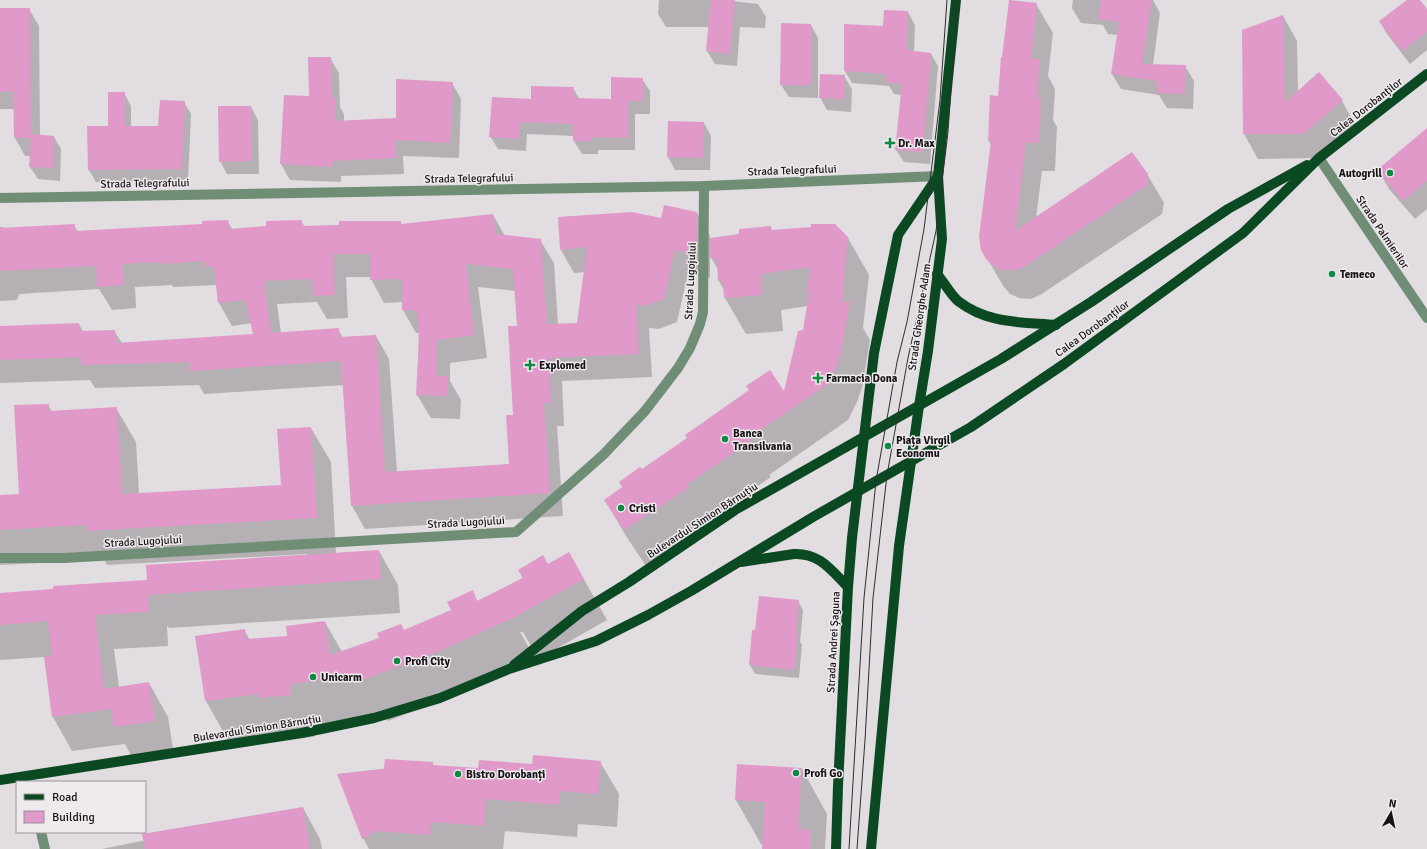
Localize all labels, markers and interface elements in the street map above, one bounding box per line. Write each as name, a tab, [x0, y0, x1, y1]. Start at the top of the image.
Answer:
street label: Calea Dorobanților	[1327, 75, 1405, 140]
place label: Dr. Max	[898, 137, 935, 150]
marker: Dr. Max	[885, 138, 895, 148]
street label: Strada Telegrafului	[747, 162, 837, 179]
place label: Autogrill	[1339, 167, 1383, 180]
marker: Autogrill	[1385, 168, 1395, 178]
street label: Strada Telegrafului	[424, 171, 514, 186]
street label: Strada Telegrafului	[100, 176, 190, 191]
street label: Strada Palmierilor	[1353, 193, 1412, 271]
street label: Strada Lugojului	[682, 242, 699, 320]
street label: Strada Gheorghe Adam	[906, 262, 933, 371]
place label: Temeco	[1340, 268, 1376, 281]
marker: Temeco	[1327, 269, 1337, 279]
street label: Calea Dorobanților	[1053, 297, 1132, 360]
marker: Explomed	[524, 359, 536, 371]
place label: Explomed	[539, 359, 586, 372]
place label: Farmacia Dona	[826, 372, 898, 385]
marker: Farmacia Dona	[813, 373, 823, 383]
place label: Banca Transilvania	[733, 427, 792, 453]
marker: Banca Transilvania	[720, 434, 730, 444]
place label: Piața Virgil Economu	[896, 434, 951, 460]
marker: Piața Virgil Economu	[883, 441, 893, 451]
street label: Bulevardul Simion Bărnuțiu	[644, 480, 760, 561]
place label: Cristi	[629, 502, 656, 515]
marker: Cristi	[616, 503, 626, 513]
street label: Strada Lugojului	[427, 514, 505, 531]
street label: Strada Lugojului	[104, 533, 182, 550]
street label: Strada Andrei Șaguna	[824, 591, 843, 693]
place label: Profi City	[405, 655, 451, 668]
marker: Profi City	[392, 656, 402, 666]
place label: Unicarm	[321, 671, 362, 684]
marker: Unicarm	[308, 672, 318, 682]
street label: Bulevardul Simion Bărnuțiu	[192, 712, 322, 745]
place label: Profi Go	[804, 767, 843, 780]
place label: Bistro Dorobanți	[466, 768, 545, 782]
marker: Profi Go	[791, 768, 801, 778]
marker: Bistro Dorobanți	[453, 769, 463, 779]
legend	[16, 781, 146, 833]
text: Road	[52, 790, 78, 805]
north arrow	[1371, 793, 1411, 833]
text: N	[1388, 797, 1397, 811]
text: Building	[52, 810, 95, 825]

